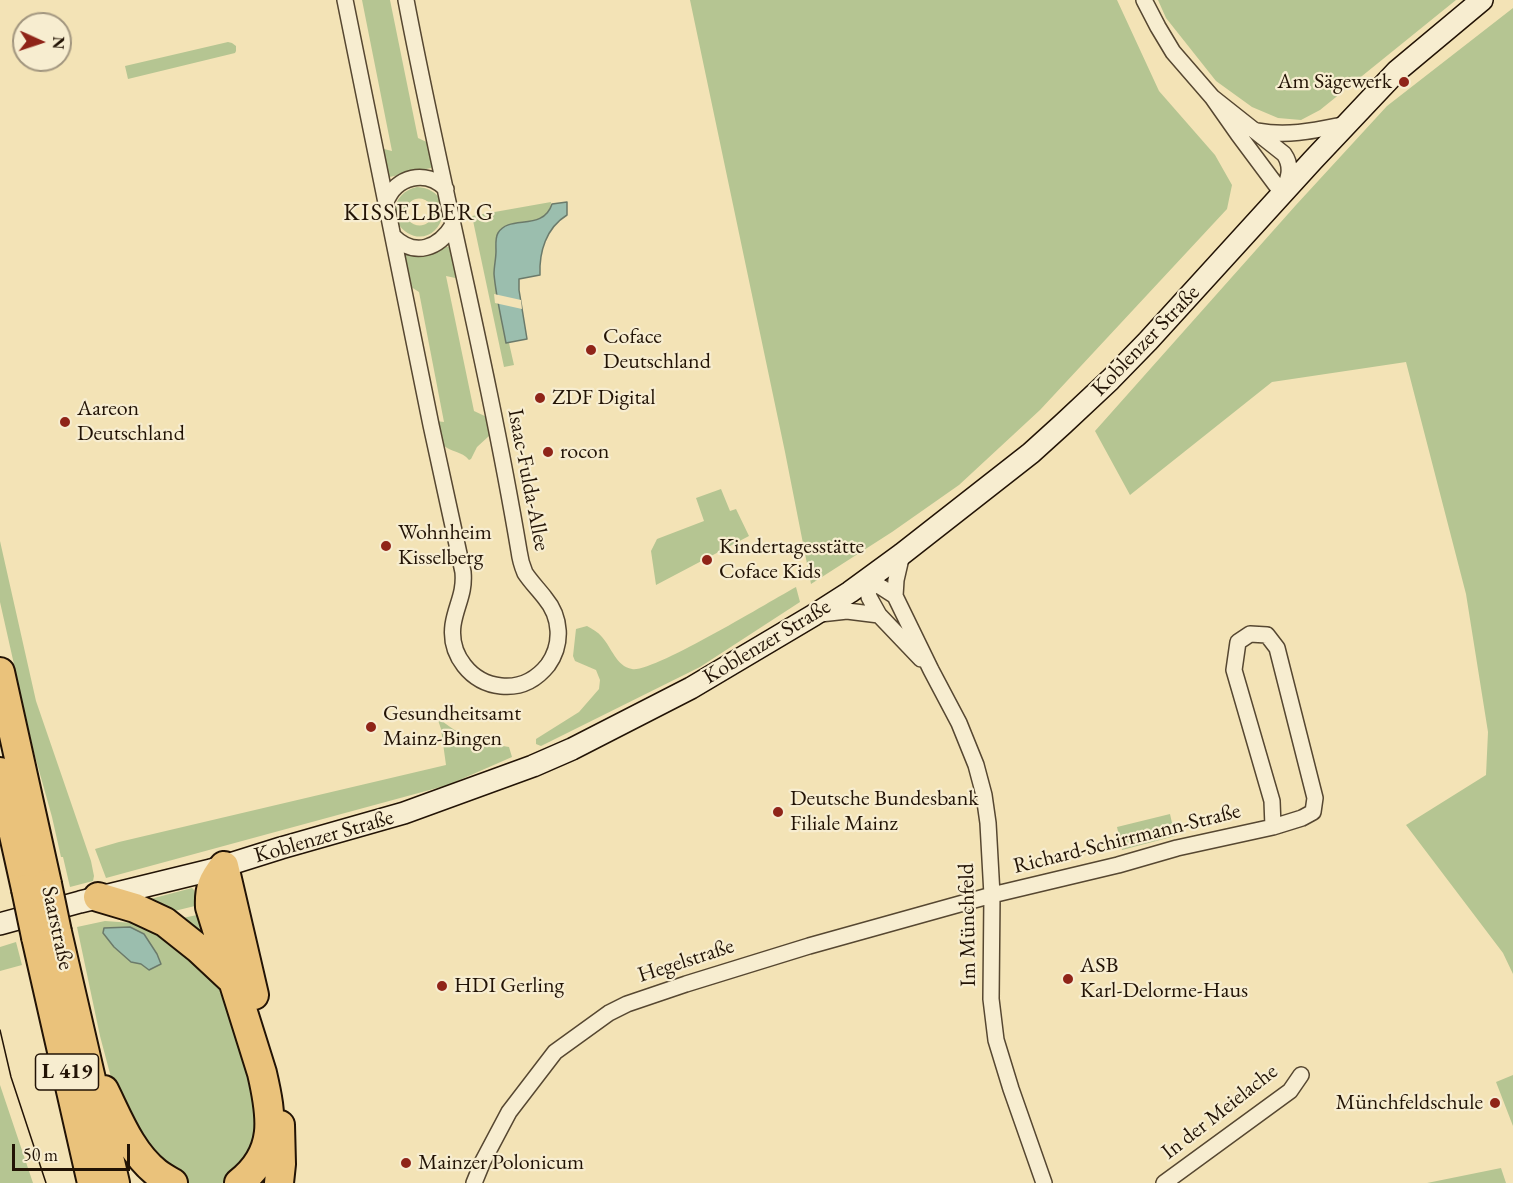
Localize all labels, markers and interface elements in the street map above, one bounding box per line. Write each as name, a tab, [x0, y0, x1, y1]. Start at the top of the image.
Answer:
north arrow	[12, 12, 72, 72]
text: N	[48, 36, 69, 50]
place label: Am Sägewerk	[1277, 69, 1392, 95]
marker: Am Sägewerk	[1397, 75, 1411, 89]
district label: KISSELBERG	[343, 199, 495, 227]
street label: Koblenzer Straße	[1087, 280, 1205, 402]
place label: Coface Deutschland	[603, 324, 711, 376]
marker: Coface Deutschland	[584, 343, 598, 357]
place label: ZDF Digital	[552, 385, 655, 411]
marker: ZDF Digital	[533, 391, 547, 405]
place label: Aareon Deutschland	[77, 396, 185, 448]
street label: Isaac-Fulda-Allee	[501, 407, 555, 553]
marker: Aareon Deutschland	[58, 415, 72, 429]
place label: rocon	[560, 439, 609, 465]
marker: rocon	[541, 445, 555, 459]
place label: Wohnheim Kisselberg	[398, 520, 492, 572]
place label: Kindertagesstätte Coface Kids	[719, 534, 864, 586]
marker: Wohnheim Kisselberg	[379, 539, 393, 553]
marker: Kindertagesstätte Coface Kids	[700, 553, 714, 567]
street label: Koblenzer Straße	[699, 594, 835, 690]
place label: Gesundheitsamt Mainz-Bingen	[383, 701, 521, 752]
marker: Gesundheitsamt Mainz-Bingen	[364, 720, 378, 734]
place label: Deutsche Bundesbank Filiale Mainz	[790, 786, 979, 837]
street label: Richard-Schirrmann-Straße	[1011, 798, 1243, 880]
street label: Koblenzer Straße	[251, 804, 397, 870]
marker: Deutsche Bundesbank Filiale Mainz	[771, 805, 785, 819]
street label: Im Münchfeld	[954, 863, 982, 987]
street label: Saarstraße	[35, 884, 79, 972]
street label: Hegelstraße	[635, 933, 737, 989]
place label: ASB Karl-Delorme-Haus	[1080, 953, 1248, 1004]
marker: ASB Karl-Delorme-Haus	[1061, 972, 1075, 986]
place label: HDI Gerling	[454, 973, 564, 999]
marker: HDI Gerling	[435, 979, 449, 993]
road number: L 419	[36, 1054, 98, 1090]
street label: In der Meielache	[1157, 1059, 1283, 1165]
place label: Münchfeldschule	[1335, 1090, 1483, 1116]
marker: Münchfeldschule	[1488, 1096, 1502, 1110]
scale bar	[15, 1132, 134, 1170]
text: 50 m	[23, 1143, 58, 1166]
place label: Mainzer Polonicum	[418, 1150, 584, 1176]
marker: Mainzer Polonicum	[399, 1156, 413, 1170]

